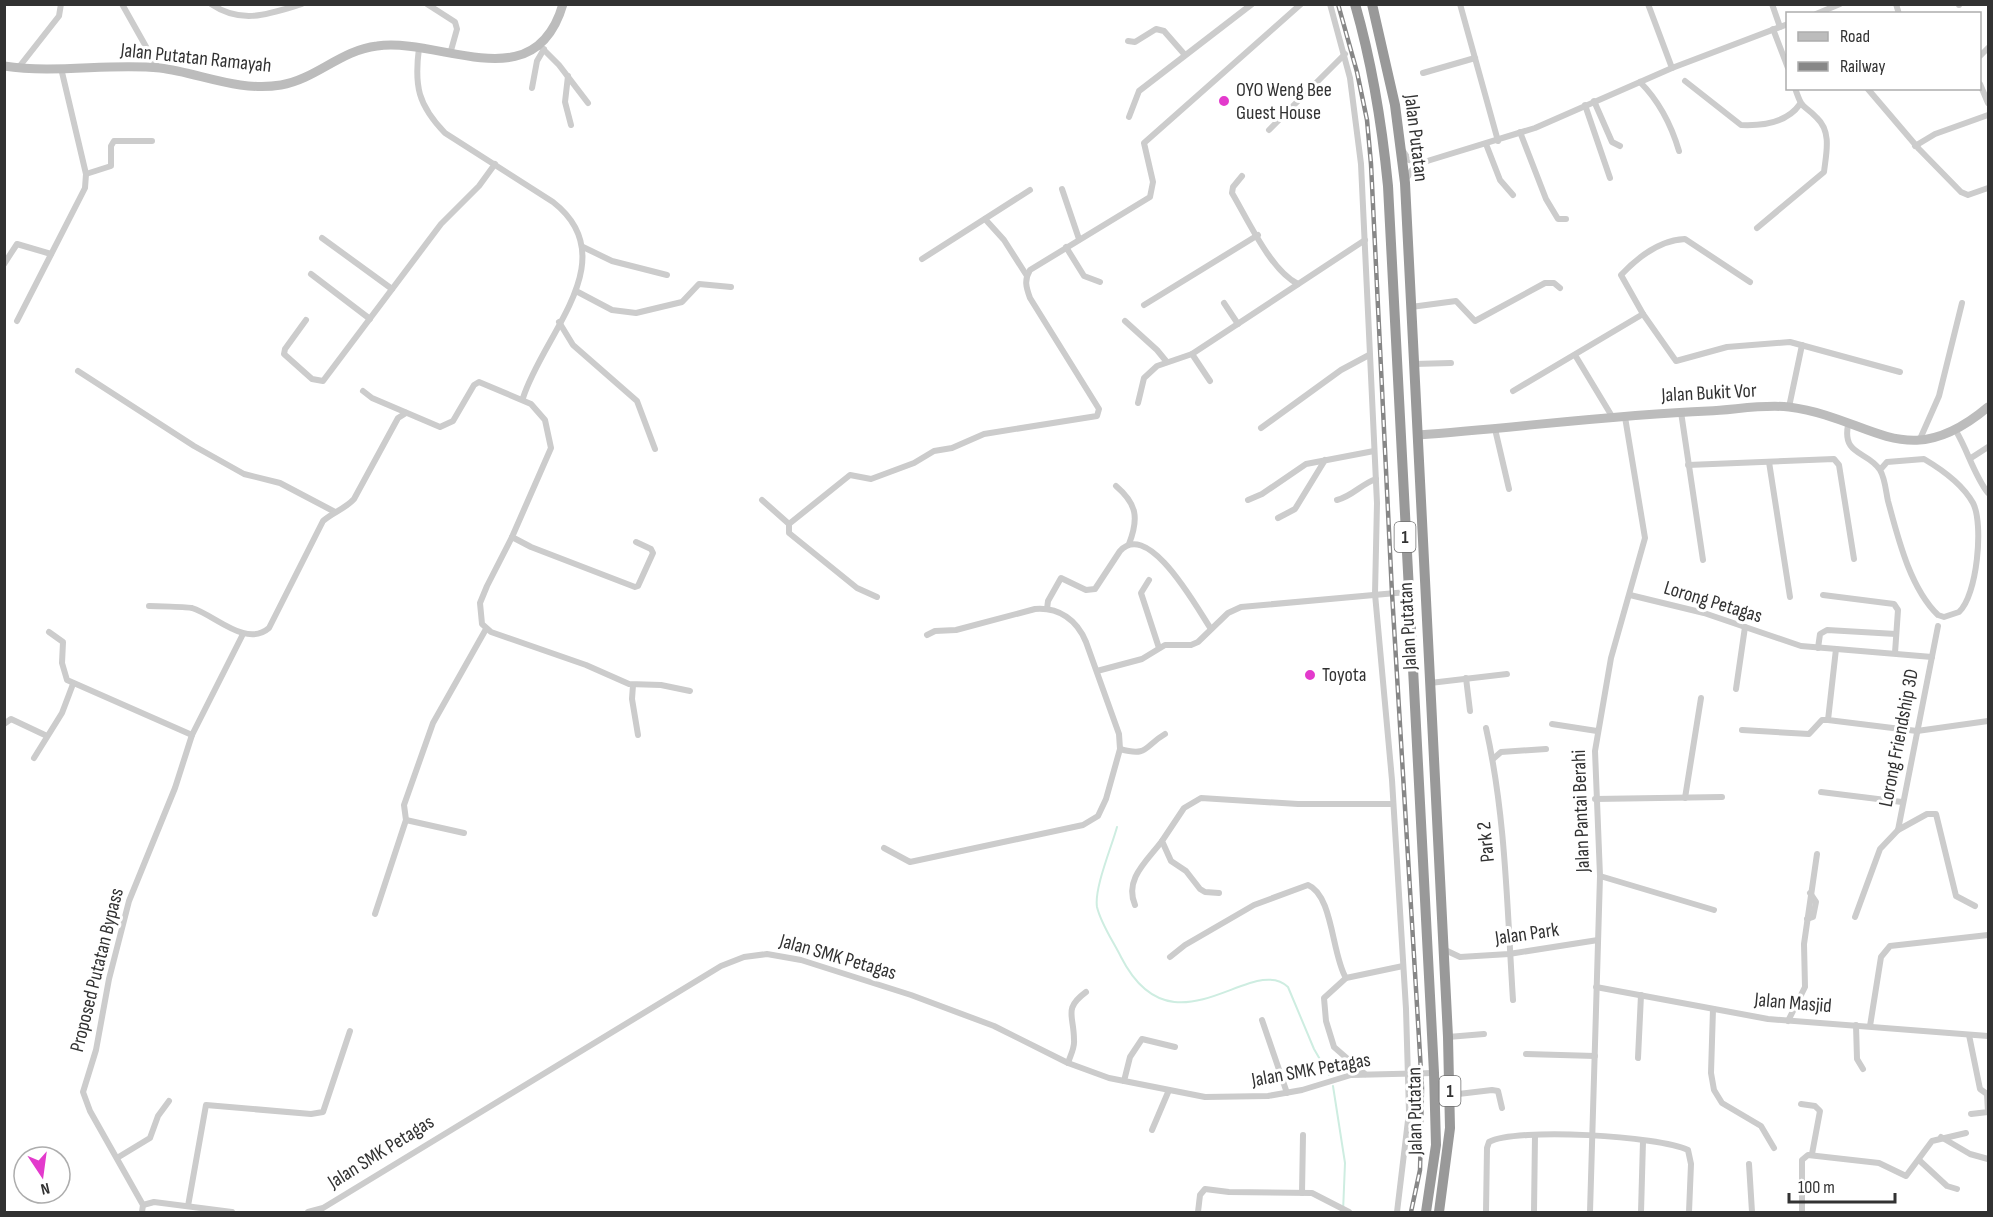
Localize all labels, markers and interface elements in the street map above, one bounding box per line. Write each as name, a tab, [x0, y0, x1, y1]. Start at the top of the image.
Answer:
legend	[1786, 12, 1981, 90]
text: Road	[1840, 26, 1870, 47]
street label: Jalan Putatan Ramayah	[118, 38, 273, 78]
text: Railway	[1840, 56, 1885, 77]
place label: OYO Weng Bee Guest House	[1236, 78, 1332, 125]
street label: Jalan Putatan	[1399, 92, 1433, 183]
marker: OYO Weng Bee Guest House	[1217, 94, 1231, 108]
street label: Jalan Bukit Vor	[1660, 379, 1757, 408]
road number: 1	[1394, 522, 1416, 552]
street label: Lorong Petagas	[1661, 576, 1765, 628]
street label: Jalan Putatan	[1394, 582, 1422, 671]
place label: Toyota	[1322, 663, 1367, 687]
street label: Lorong Friendship 3D	[1874, 667, 1924, 809]
marker: Toyota	[1303, 668, 1317, 682]
street label: Jalan Pantai Berahi	[1567, 749, 1595, 874]
street label: Park 2	[1472, 821, 1500, 863]
street label: Proposed Putatan Bypass	[65, 886, 129, 1054]
street label: Jalan Park	[1493, 918, 1561, 950]
street label: Jalan SMK Petagas	[776, 929, 899, 985]
street label: Jalan Masjid	[1752, 988, 1833, 1018]
street label: Jalan SMK Petagas	[1249, 1048, 1372, 1092]
street label: Jalan Putatan	[1402, 1067, 1428, 1156]
road number: 1	[1440, 1076, 1460, 1106]
street label: Jalan SMK Petagas	[323, 1110, 438, 1195]
north arrow	[12, 1145, 72, 1205]
scale bar	[1789, 1166, 1896, 1204]
text: 100 m	[1798, 1177, 1835, 1198]
text: N	[39, 1178, 51, 1198]

